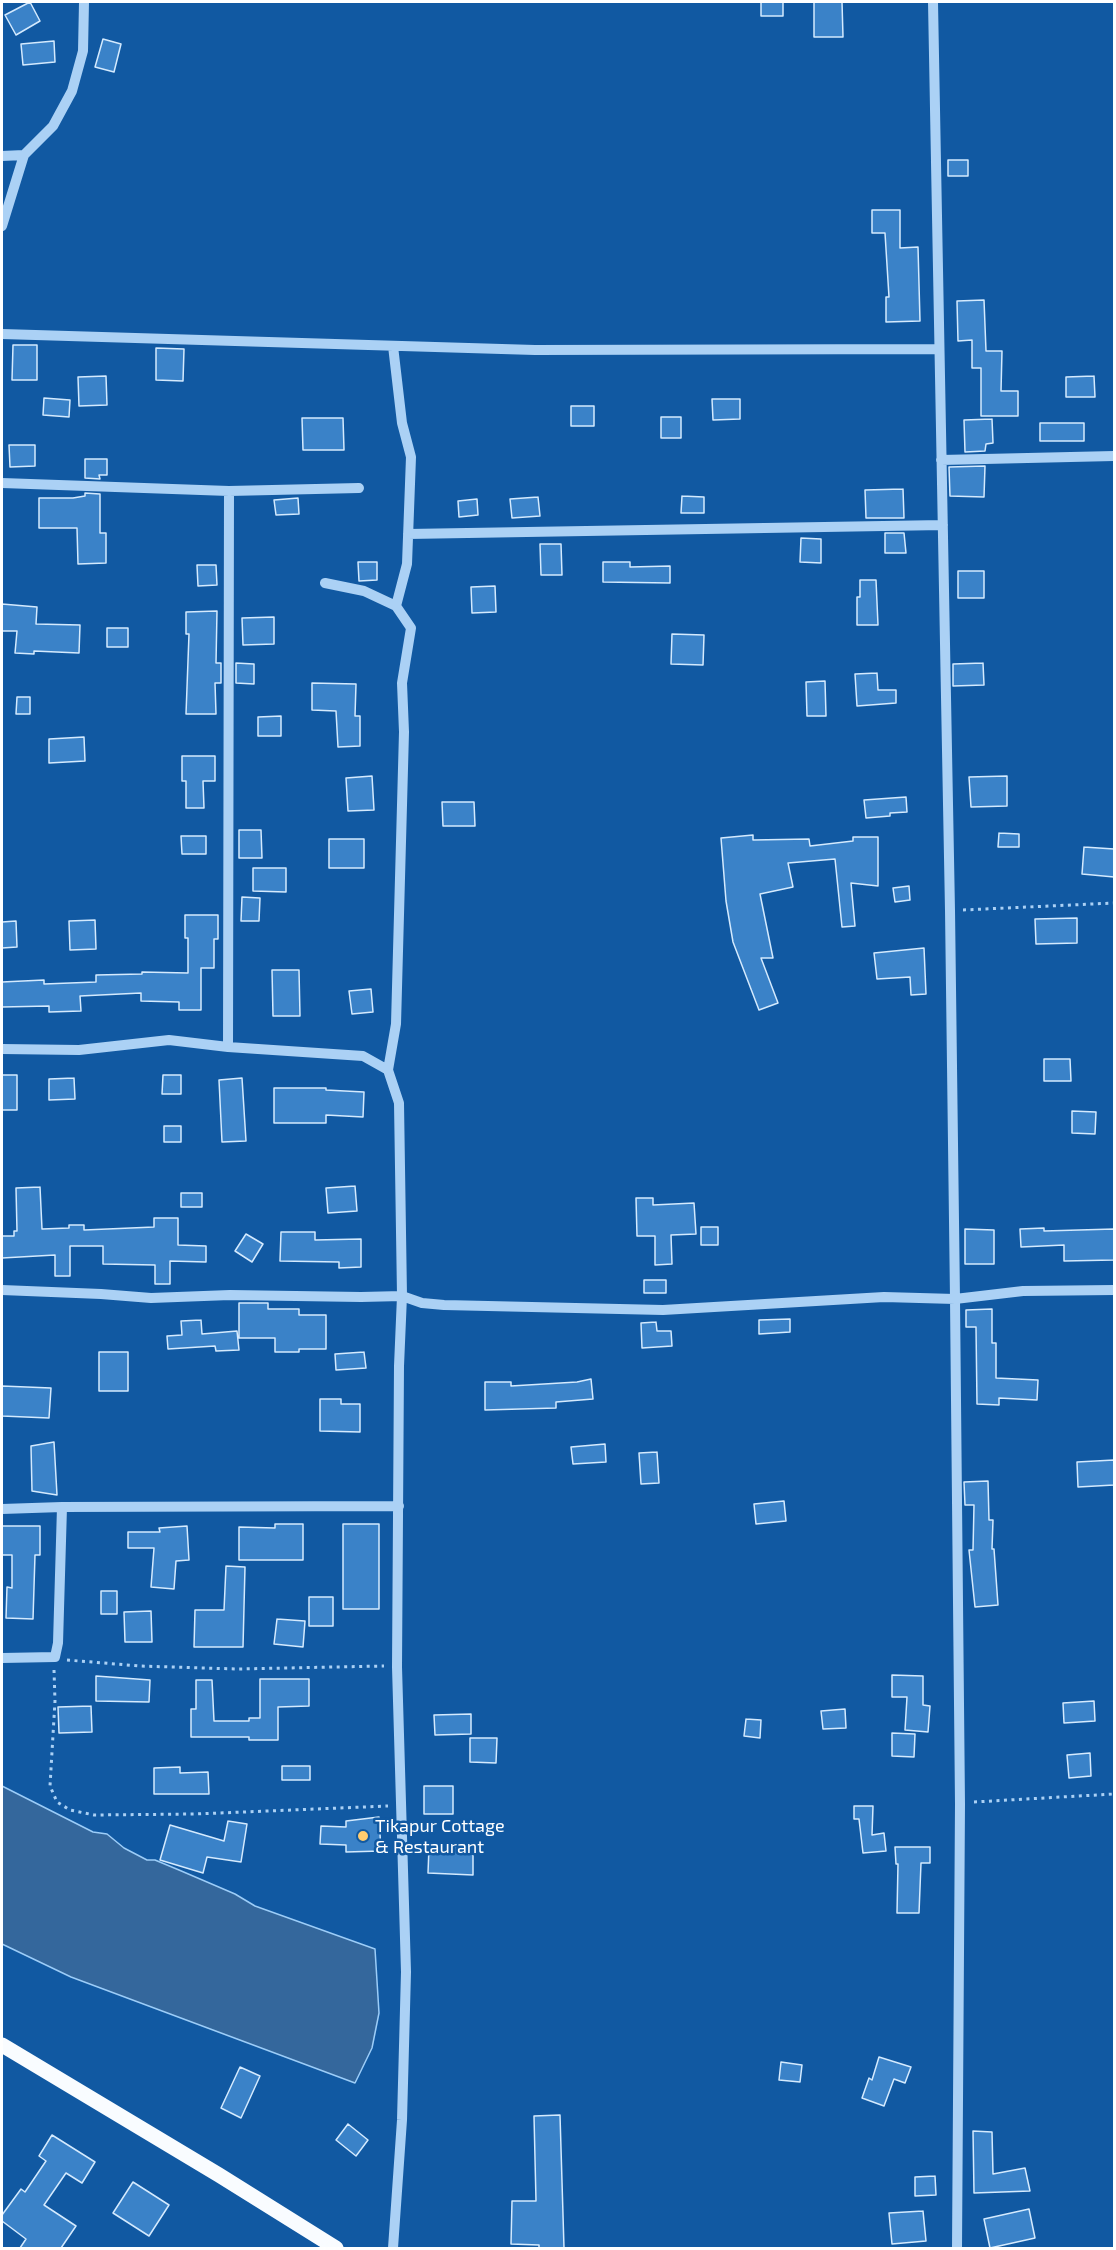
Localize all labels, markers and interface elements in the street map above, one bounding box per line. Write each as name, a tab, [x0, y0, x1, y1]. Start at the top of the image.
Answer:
place label: Tikapur Cottage & Restaurant	[375, 1815, 505, 1858]
marker: Tikapur Cottage & Restaurant	[356, 1829, 370, 1843]

